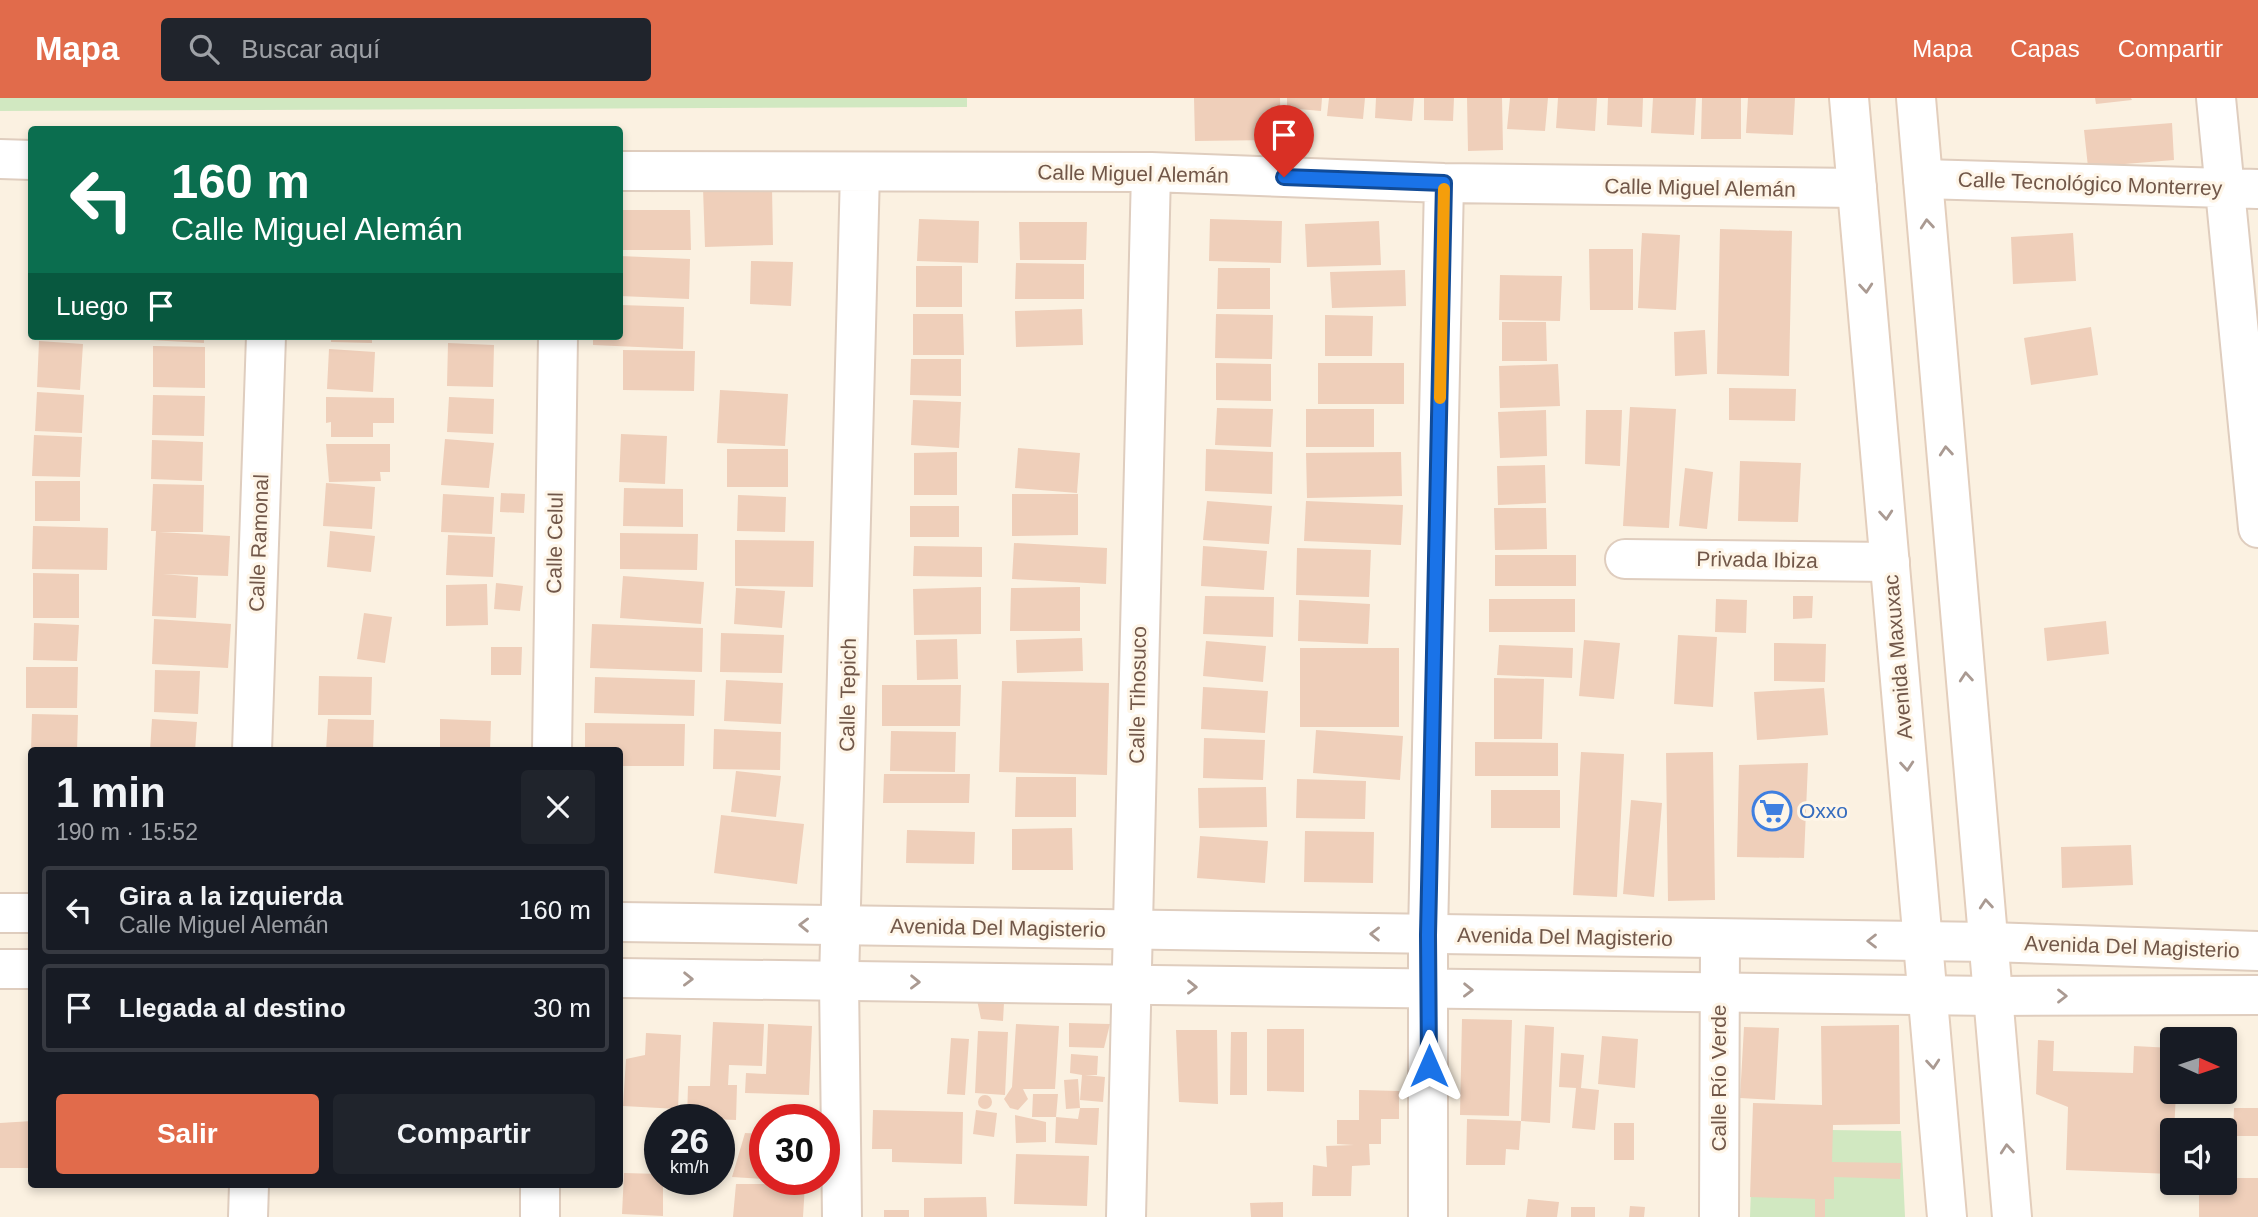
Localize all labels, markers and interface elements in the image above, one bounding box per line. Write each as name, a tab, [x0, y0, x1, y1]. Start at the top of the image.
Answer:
search box	[161, 18, 651, 81]
text: Mapa	[35, 30, 119, 67]
icon: search	[185, 30, 223, 68]
text: Buscar aquí	[241, 34, 380, 64]
text: Mapa	[1912, 35, 1972, 62]
text: Capas	[2010, 35, 2080, 62]
text: Compartir	[2118, 35, 2223, 62]
pin	[1254, 105, 1314, 177]
icon: arrive	[1265, 116, 1303, 154]
icon: left	[56, 154, 147, 245]
text: 160 m	[171, 154, 310, 208]
street label: Calle Miguel Alemán	[1037, 160, 1229, 187]
street label: Calle Tecnológico Monterrey	[1957, 167, 2223, 200]
street label: Calle Miguel Alemán	[1604, 174, 1796, 201]
text: Calle Miguel Alemán	[171, 211, 463, 247]
one-way arrow	[1920, 218, 1935, 229]
one-way arrow	[1858, 283, 1873, 294]
icon: arrive	[142, 287, 180, 325]
text: Luego	[56, 291, 128, 321]
one-way arrow	[1939, 445, 1954, 456]
street label: Calle Ramonal	[245, 474, 272, 612]
street label: Calle Celul	[542, 492, 567, 594]
one-way arrow	[1878, 509, 1893, 520]
street label: Privada Ibiza	[1696, 547, 1818, 572]
street label: Avenida Maxuxac	[1879, 574, 1916, 740]
street label: Calle Tihosuco	[1125, 626, 1150, 764]
street label: Calle Tepich	[835, 638, 860, 752]
one-way arrow	[1959, 671, 1974, 682]
one-way arrow	[1900, 760, 1915, 771]
text: 1 min	[56, 769, 166, 816]
button: close	[521, 770, 595, 844]
supermarket icon: Oxxo	[1751, 790, 1793, 832]
place label: Oxxo	[1799, 799, 1848, 822]
text: 190 m · 15:52	[56, 819, 198, 845]
text: Gira a la izquierda	[119, 881, 343, 911]
icon: left	[60, 891, 98, 929]
text: 160 m	[519, 895, 591, 925]
one-way arrow	[1979, 898, 1994, 909]
text: Calle Miguel Alemán	[119, 912, 329, 938]
street label: Avenida Del Magisterio	[890, 914, 1106, 941]
one-way arrow	[799, 917, 809, 933]
street label: Avenida Del Magisterio	[1457, 923, 1673, 950]
one-way arrow	[1369, 926, 1379, 942]
street label: Avenida Del Magisterio	[2024, 931, 2240, 962]
one-way arrow	[1866, 933, 1876, 949]
one-way arrow	[683, 971, 693, 987]
one-way arrow	[910, 974, 921, 990]
one-way arrow	[1186, 979, 1197, 994]
one-way arrow	[1463, 983, 1474, 998]
one-way arrow	[2057, 988, 2068, 1004]
icon: arrive	[60, 989, 98, 1027]
text: Llegada al destino	[119, 993, 346, 1023]
text: 30 m	[533, 993, 591, 1023]
street label: Calle Río Verde	[1707, 1004, 1730, 1152]
north arrow	[2160, 1027, 2236, 1104]
map controls	[2160, 1027, 2237, 1195]
position arrow	[1392, 1029, 1466, 1103]
one-way arrow	[1925, 1059, 1940, 1070]
button: Salir	[56, 1094, 319, 1174]
button: Compartir	[333, 1094, 595, 1174]
speed limit sign: 30	[749, 1104, 840, 1195]
button: sound	[2160, 1118, 2237, 1195]
text: 26	[670, 1121, 709, 1160]
one-way arrow	[2000, 1143, 2015, 1154]
text: km/h	[670, 1157, 709, 1177]

